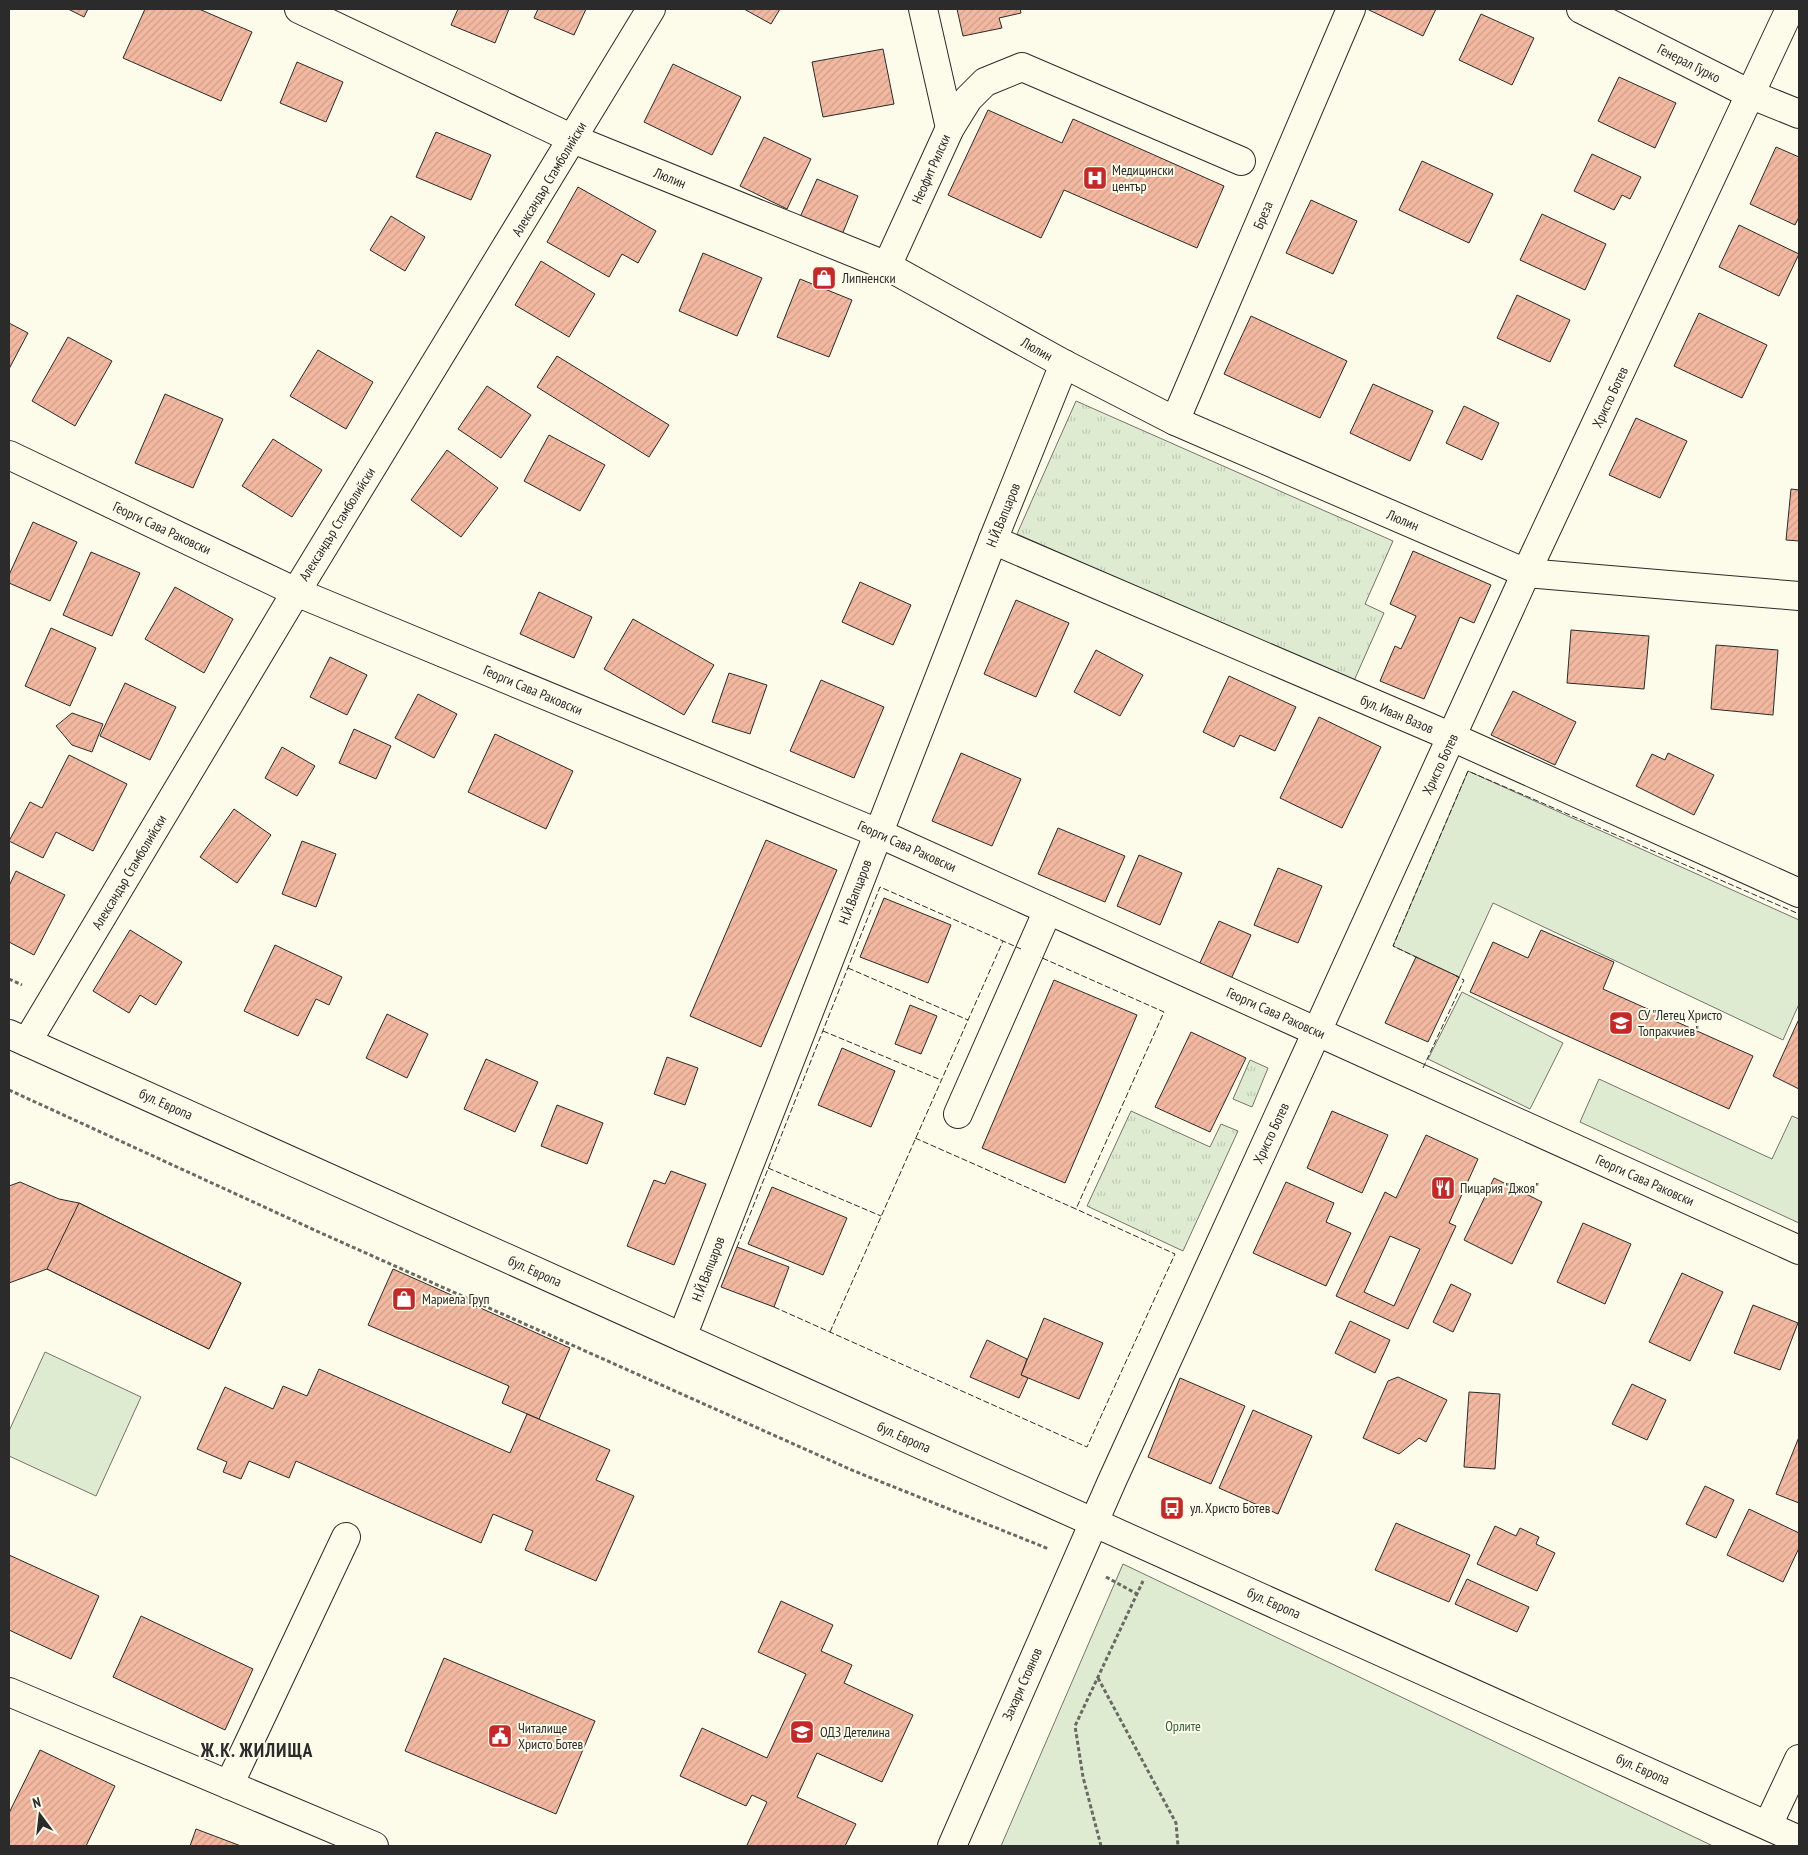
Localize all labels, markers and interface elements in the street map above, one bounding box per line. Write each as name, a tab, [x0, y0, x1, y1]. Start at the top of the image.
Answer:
street label: Генерал Гурко	[1655, 40, 1723, 86]
street label: Александър Стамболийски	[508, 118, 590, 240]
street label: Неофит Рилски	[908, 131, 954, 207]
place label: Медицински център	[1112, 161, 1174, 195]
street label: Люлин	[650, 163, 689, 193]
hospital icon: Медицински център	[1082, 165, 1108, 191]
street label: Бреза	[1249, 198, 1277, 232]
shop icon: Липненски	[811, 265, 837, 291]
place label: Липненски	[841, 269, 896, 287]
street label: Люлин	[1017, 333, 1056, 365]
street label: Христо Ботев	[1588, 363, 1632, 430]
street label: Александър Стамболийски	[295, 464, 379, 584]
street label: Н.Й.Вапцаров	[982, 480, 1024, 550]
street label: Георги Сава Раковски	[110, 497, 214, 559]
street label: Люлин	[1383, 505, 1422, 535]
street label: Георги Сава Раковски	[481, 661, 585, 719]
street label: бул. Иван Вазов	[1358, 690, 1437, 738]
street label: Христо Ботев	[1418, 730, 1462, 797]
street label: Александър Стамболийски	[88, 811, 170, 933]
street label: Георги Сава Раковски	[855, 816, 959, 876]
street label: Н.Й.Вапцаров	[834, 857, 876, 927]
street label: Георги Сава Раковски	[1224, 983, 1328, 1043]
place label: СУ "Летец Христо Топракчиев"	[1638, 1006, 1722, 1040]
school or university icon: СУ "Летец Христо Топракчиев"	[1608, 1010, 1634, 1036]
street label: бул. Европа	[136, 1084, 196, 1124]
street label: Христо Ботев	[1249, 1099, 1293, 1166]
street label: Георги Сава Раковски	[1593, 1150, 1697, 1210]
restaurant icon: Пицария "Джоя"	[1430, 1175, 1456, 1201]
place label: Пицария "Джоя"	[1460, 1179, 1539, 1197]
street label: Н.Й.Вапцаров	[687, 1234, 729, 1304]
street label: бул. Европа	[505, 1251, 565, 1291]
shop icon: Мариела Груп	[391, 1286, 417, 1312]
place label: Мариела Груп	[422, 1290, 490, 1308]
street label: бул. Европа	[874, 1417, 934, 1457]
bus stop icon: ул. Христо Ботев	[1159, 1495, 1185, 1521]
place label: ул. Христо Ботев	[1190, 1499, 1271, 1517]
street label: бул. Европа	[1244, 1583, 1304, 1623]
street label: Захари Стоянов	[998, 1645, 1046, 1723]
park label: Орлите	[1165, 1717, 1201, 1735]
place label: Читалище Христо Ботев	[518, 1719, 584, 1753]
school or university icon: ОДЗ Детелина	[789, 1719, 815, 1745]
public building icon: Читалище Христо Ботев	[487, 1723, 513, 1749]
place label: ОДЗ Детелина	[820, 1723, 890, 1741]
district label: Ж.К. ЖИЛИЩА	[200, 1738, 313, 1762]
street label: бул. Европа	[1613, 1749, 1673, 1789]
north arrow	[15, 1790, 65, 1840]
text: N	[31, 1793, 43, 1812]

